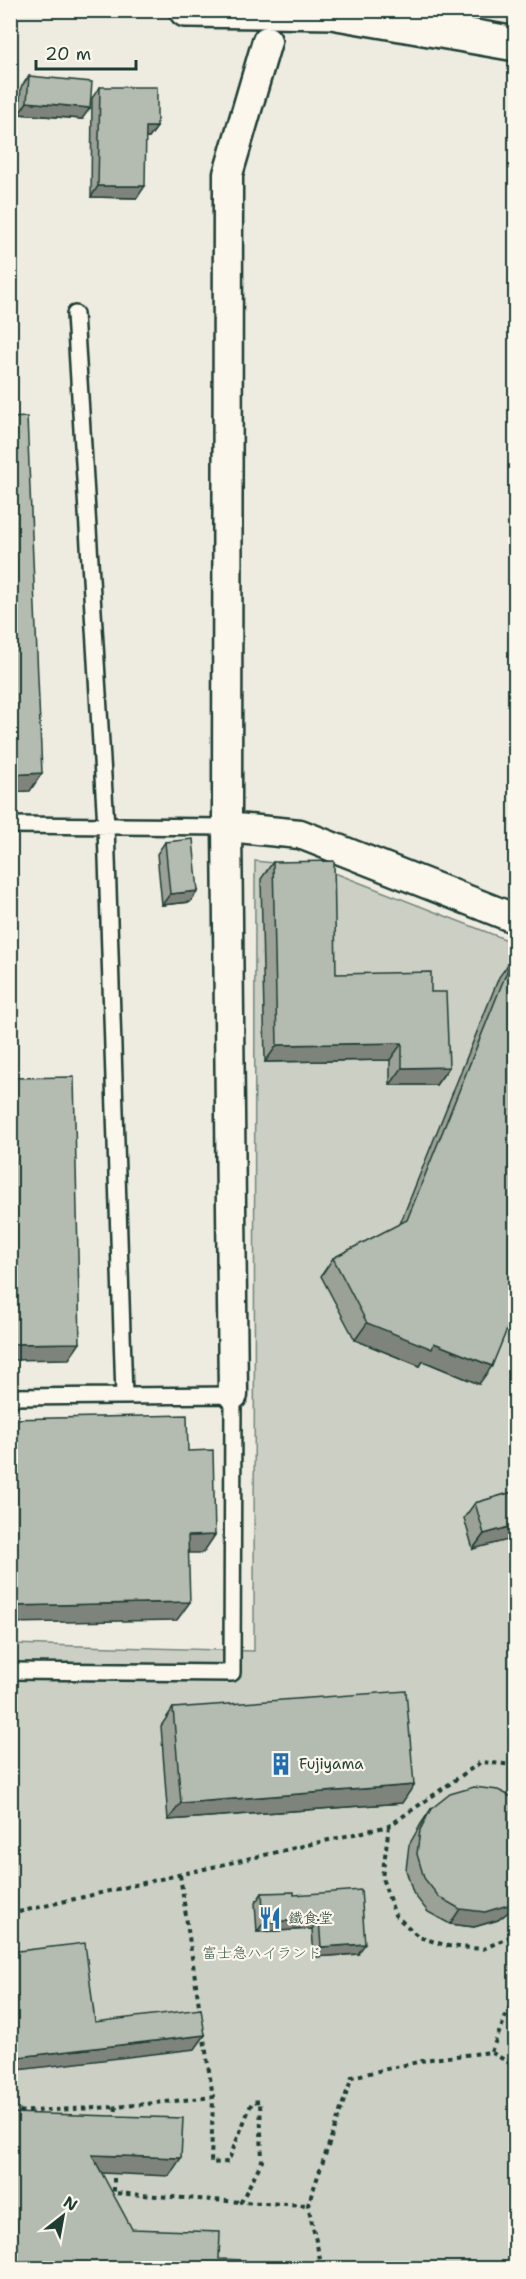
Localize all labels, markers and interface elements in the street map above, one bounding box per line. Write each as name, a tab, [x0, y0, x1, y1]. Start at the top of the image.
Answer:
scale bar	[36, 33, 136, 71]
text: 20 m	[45, 42, 91, 66]
building icon: Fujiyama	[268, 1751, 294, 1777]
place label: Fujiyama	[299, 1754, 364, 1774]
restaurant icon: 鐵食堂	[257, 1905, 283, 1931]
place label: 鐵食堂	[288, 1908, 333, 1928]
park label: 富士急ハイランド	[202, 1943, 322, 1963]
north arrow	[33, 2186, 93, 2246]
text: N	[60, 2191, 81, 2216]

